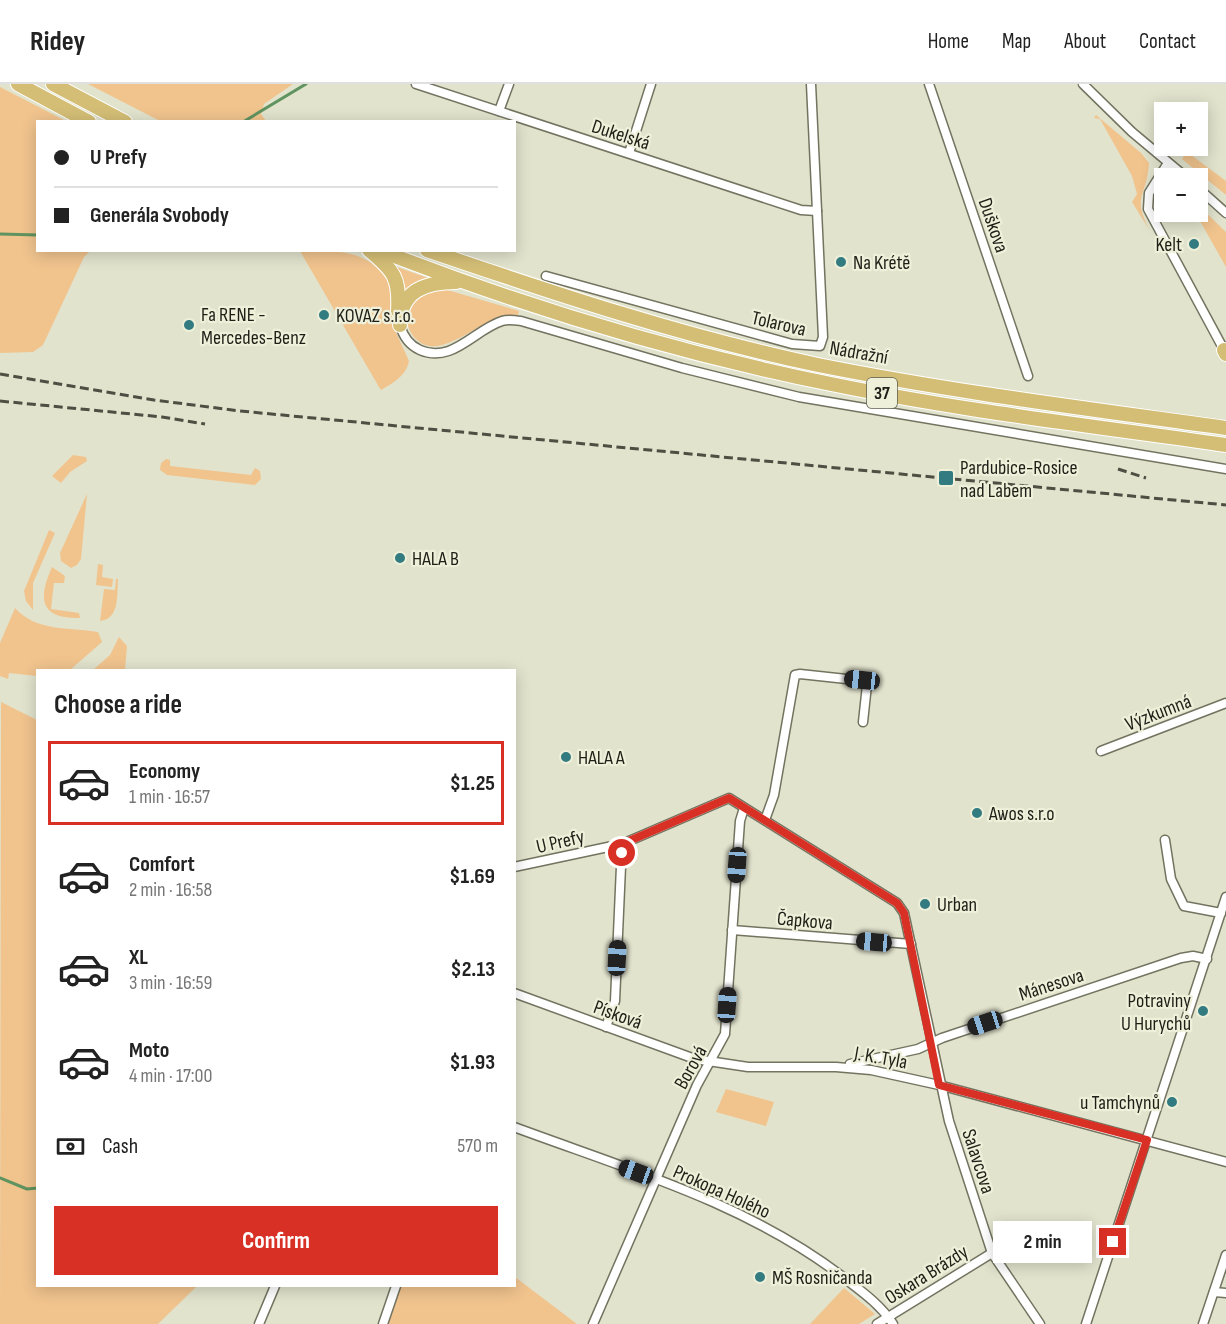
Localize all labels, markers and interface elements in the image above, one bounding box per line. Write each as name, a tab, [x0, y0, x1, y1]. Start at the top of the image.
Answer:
text: Ridey	[30, 25, 85, 58]
text: Home	[928, 29, 969, 54]
text: Map	[1002, 29, 1031, 54]
text: About	[1064, 29, 1106, 54]
text: Contact	[1139, 29, 1196, 54]
map controls	[1154, 102, 1208, 222]
button: +	[1154, 102, 1208, 156]
street label: Dukelská	[589, 114, 653, 156]
text: U Prefy	[90, 144, 147, 171]
button: −	[1154, 168, 1208, 222]
street label: Duškova	[973, 195, 1014, 256]
text: Generála Svobody	[90, 202, 229, 229]
place label: Kelt	[1155, 233, 1182, 257]
marker: Kelt	[1187, 237, 1201, 251]
place label: Na Krétě	[853, 251, 910, 275]
marker: Na Krétě	[834, 255, 848, 269]
place label: Fa RENE - Mercedes-Benz	[201, 303, 306, 350]
place label: KOVAZ s.r.o.	[336, 304, 414, 328]
street label: Tolarova	[749, 306, 808, 342]
marker: KOVAZ s.r.o.	[317, 308, 331, 322]
marker: Fa RENE - Mercedes-Benz	[182, 318, 196, 332]
street label: Nádražní	[828, 336, 890, 370]
road number: 37	[867, 378, 897, 408]
place label: Pardubice-Rosice nad Labem	[960, 456, 1078, 503]
marker: Pardubice-Rosice nad Labem	[937, 469, 955, 487]
place label: HALA B	[412, 547, 459, 571]
marker: HALA B	[393, 551, 407, 565]
car	[843, 669, 881, 691]
text: Choose a ride	[54, 689, 182, 721]
street label: Výzkumná	[1122, 689, 1195, 737]
place label: HALA A	[578, 746, 625, 770]
marker: HALA A	[559, 750, 573, 764]
icon: car	[57, 756, 111, 810]
text: Economy	[129, 758, 200, 785]
text: $1.25	[450, 770, 495, 797]
text: 1 min · 16:57	[129, 785, 210, 809]
place label: Awos s.r.o	[988, 802, 1055, 826]
marker: Awos s.r.o	[970, 806, 984, 820]
street label: U Prefy	[534, 825, 587, 859]
route start	[608, 839, 635, 866]
car	[727, 846, 747, 884]
icon: car	[57, 849, 111, 903]
text: Comfort	[129, 851, 195, 878]
text: $1.69	[449, 863, 495, 890]
text: 2 min · 16:58	[129, 878, 212, 902]
place label: Urban	[937, 893, 977, 917]
marker: Urban	[918, 897, 932, 911]
street label: Čapkova	[776, 907, 834, 935]
car	[855, 931, 893, 953]
car	[607, 940, 627, 976]
icon: car	[57, 942, 111, 996]
text: XL	[129, 944, 148, 971]
text: $2.13	[450, 956, 495, 983]
street label: Mánesova	[1016, 963, 1087, 1007]
text: 3 min · 16:59	[129, 971, 212, 995]
car	[717, 986, 737, 1024]
place label: Potraviny U Hurychů	[1121, 989, 1191, 1036]
street label: Písková	[590, 995, 645, 1035]
marker: Potraviny U Hurychů	[1196, 1004, 1210, 1018]
car	[965, 1009, 1005, 1037]
icon: car	[57, 1035, 111, 1089]
text: Moto	[129, 1037, 169, 1064]
street label: J. K. Tyla	[851, 1041, 909, 1074]
street label: Borová	[669, 1042, 712, 1093]
text: $1.93	[450, 1049, 495, 1076]
text: 4 min · 17:00	[129, 1064, 212, 1088]
place label: u Tamchynů	[1080, 1091, 1160, 1115]
marker: u Tamchynů	[1165, 1095, 1179, 1109]
street label: Salavcova	[956, 1126, 1000, 1197]
icon: cash	[54, 1130, 87, 1163]
text: Cash	[102, 1133, 138, 1160]
text: 570 m	[457, 1134, 498, 1158]
car	[616, 1157, 656, 1187]
street label: Prokopa Holého	[669, 1160, 774, 1224]
button: Confirm	[54, 1206, 498, 1275]
callout: 2 min	[993, 1221, 1092, 1263]
route end	[1099, 1228, 1126, 1255]
text: 2 min	[1023, 1230, 1062, 1254]
street label: Oskara Brázdy	[880, 1240, 973, 1310]
place label: MŠ Rosničanda	[772, 1266, 872, 1290]
marker: MŠ Rosničanda	[753, 1270, 767, 1284]

